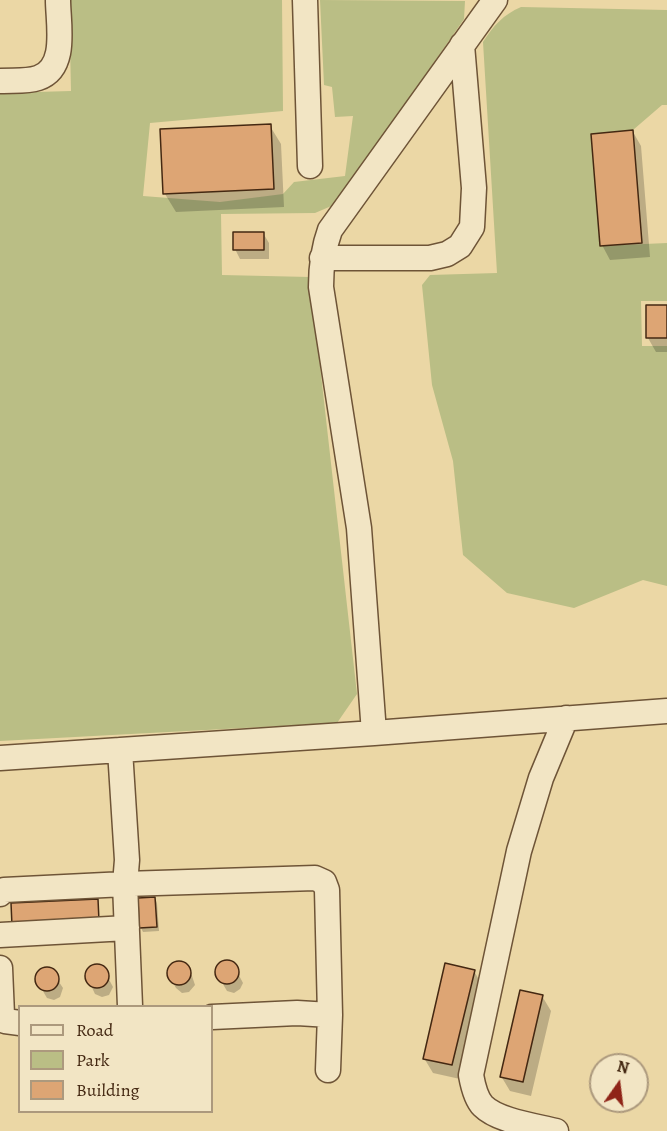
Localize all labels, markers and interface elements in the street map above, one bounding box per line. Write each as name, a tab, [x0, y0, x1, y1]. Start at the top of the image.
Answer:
legend	[18, 1005, 213, 1113]
text: Road	[76, 1018, 113, 1042]
text: Park	[76, 1048, 110, 1072]
north arrow	[589, 1053, 649, 1113]
text: N	[615, 1055, 631, 1080]
text: Building	[76, 1078, 140, 1102]

